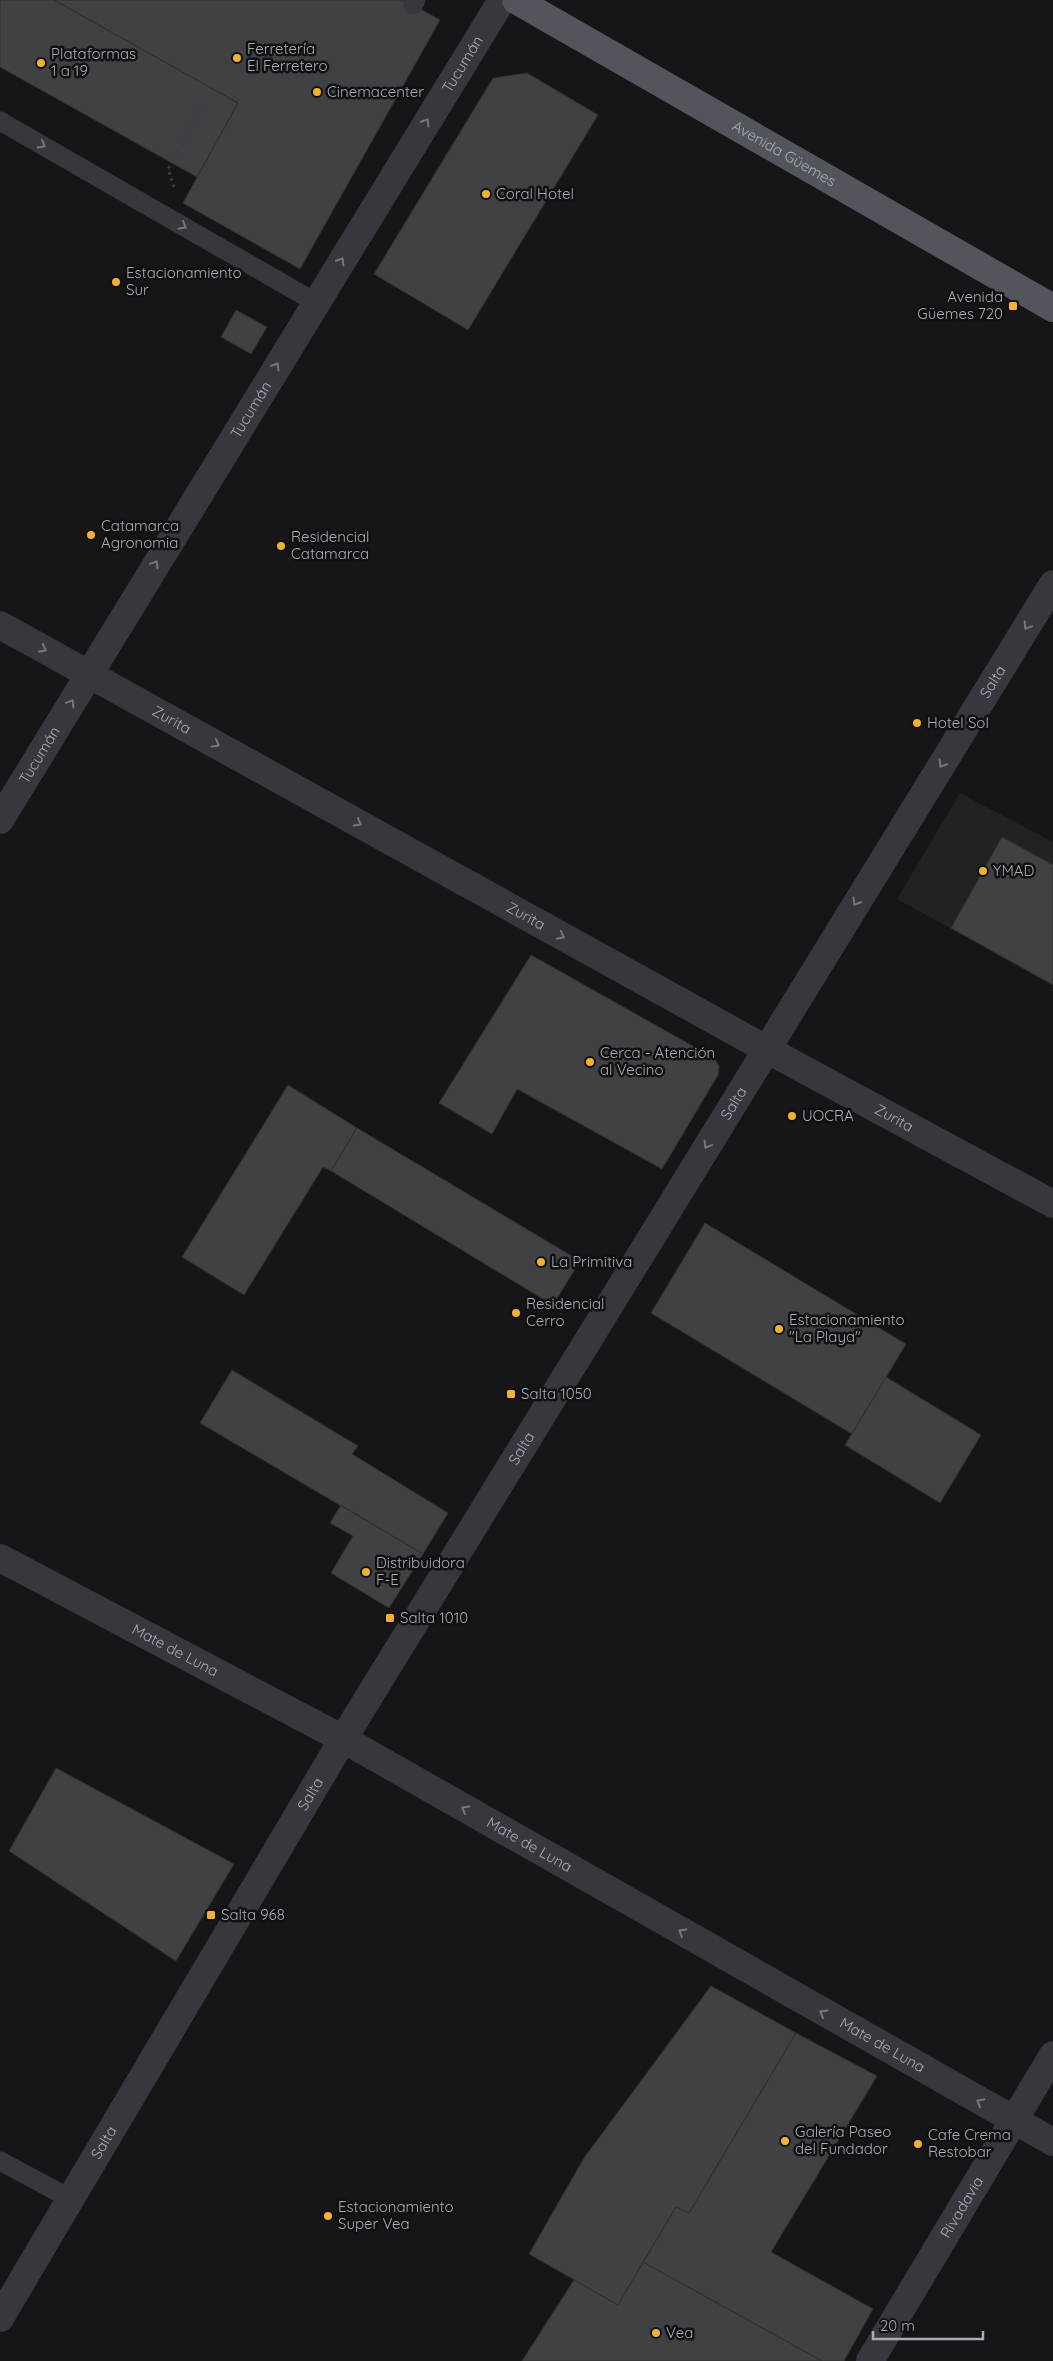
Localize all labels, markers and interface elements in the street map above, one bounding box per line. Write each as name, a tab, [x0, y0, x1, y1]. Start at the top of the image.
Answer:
street label: Tucumán	[437, 32, 487, 96]
place label: Ferretería El Ferretero	[247, 39, 328, 75]
place label: Plataformas 1 a 19	[51, 44, 136, 80]
marker: Ferretería El Ferretero	[231, 52, 243, 64]
marker: Plataformas 1 a 19	[35, 57, 47, 69]
place label: Cinemacenter	[327, 82, 424, 101]
marker: Cinemacenter	[311, 86, 323, 98]
street label: Avenida Güemes	[729, 116, 840, 191]
one-way arrow	[420, 119, 430, 128]
one-way arrow	[37, 139, 46, 149]
place label: Coral Hotel	[496, 184, 574, 203]
marker: Coral Hotel	[480, 188, 492, 200]
one-way arrow	[178, 220, 187, 230]
one-way arrow	[334, 257, 344, 266]
place label: Estacionamiento Sur	[126, 263, 242, 299]
marker: Estacionamiento Sur	[110, 276, 122, 288]
place label: Avenida Güemes 720	[917, 287, 1003, 323]
marker: Avenida Güemes 720	[1007, 300, 1019, 312]
one-way arrow	[270, 362, 280, 371]
street label: Tucumán	[226, 377, 275, 442]
place label: Catamarca Agronomia	[101, 516, 179, 552]
place label: Residencial Catamarca	[291, 527, 369, 563]
marker: Catamarca Agronomia	[85, 529, 97, 541]
marker: Residencial Catamarca	[275, 540, 287, 552]
one-way arrow	[149, 561, 159, 570]
one-way arrow	[1024, 620, 1034, 629]
one-way arrow	[38, 642, 47, 652]
street label: Salta	[975, 662, 1010, 701]
one-way arrow	[64, 700, 74, 709]
street label: Zurita	[149, 701, 194, 738]
place label: Hotel Sol	[927, 713, 989, 732]
marker: Hotel Sol	[911, 717, 923, 729]
street label: Tucumán	[15, 723, 64, 787]
one-way arrow	[210, 738, 219, 748]
one-way arrow	[939, 758, 948, 768]
one-way arrow	[353, 817, 362, 827]
place label: YMAD	[993, 861, 1034, 880]
marker: YMAD	[977, 865, 989, 877]
street label: Zurita	[503, 897, 549, 934]
one-way arrow	[853, 897, 863, 906]
one-way arrow	[556, 929, 565, 939]
place label: Cerca - Atención al Vecino	[600, 1043, 715, 1079]
marker: Cerca - Atención al Vecino	[584, 1056, 596, 1068]
street label: Salta	[716, 1083, 751, 1123]
street label: Zurita	[872, 1100, 917, 1136]
place label: UOCRA	[802, 1106, 854, 1125]
marker: UOCRA	[786, 1110, 798, 1122]
one-way arrow	[704, 1139, 714, 1148]
place label: La Primitiva	[551, 1252, 632, 1271]
marker: La Primitiva	[535, 1256, 547, 1268]
place label: Residencial Cerro	[526, 1294, 604, 1330]
marker: Residencial Cerro	[510, 1307, 522, 1319]
place label: Estacionamiento "La Playa"	[789, 1310, 905, 1346]
marker: Estacionamiento "La Playa"	[773, 1323, 785, 1335]
place label: Salta 1050	[521, 1384, 592, 1403]
marker: Salta 1050	[505, 1388, 517, 1400]
street label: Salta	[504, 1428, 538, 1468]
place label: Distribuidora F-E	[376, 1553, 465, 1589]
marker: Distribuidora F-E	[360, 1566, 372, 1578]
place label: Salta 1010	[400, 1608, 468, 1627]
marker: Salta 1010	[384, 1612, 396, 1624]
street label: Mate de Luna	[129, 1619, 222, 1681]
street label: Salta	[293, 1774, 327, 1814]
one-way arrow	[461, 1805, 470, 1815]
street label: Mate de Luna	[483, 1813, 576, 1876]
place label: Salta 968	[221, 1905, 285, 1924]
marker: Salta 968	[205, 1909, 217, 1921]
one-way arrow	[679, 1929, 688, 1939]
one-way arrow	[820, 2009, 829, 2019]
street label: Mate de Luna	[837, 2013, 929, 2076]
one-way arrow	[976, 2098, 985, 2108]
street label: Salta	[86, 2122, 121, 2162]
place label: Galería Paseo del Fundador	[795, 2122, 891, 2158]
place label: Cafe Crema Restobar	[928, 2125, 1011, 2161]
marker: Galería Paseo del Fundador	[779, 2135, 791, 2147]
marker: Cafe Crema Restobar	[912, 2138, 924, 2150]
street label: Rivadavia	[936, 2173, 987, 2241]
place label: Estacionamiento Super Vea	[338, 2197, 454, 2233]
marker: Estacionamiento Super Vea	[322, 2210, 334, 2222]
scale bar	[873, 2308, 983, 2340]
text: 20 m	[880, 2316, 915, 2335]
place label: Vea	[666, 2323, 693, 2342]
marker: Vea	[650, 2327, 662, 2339]

